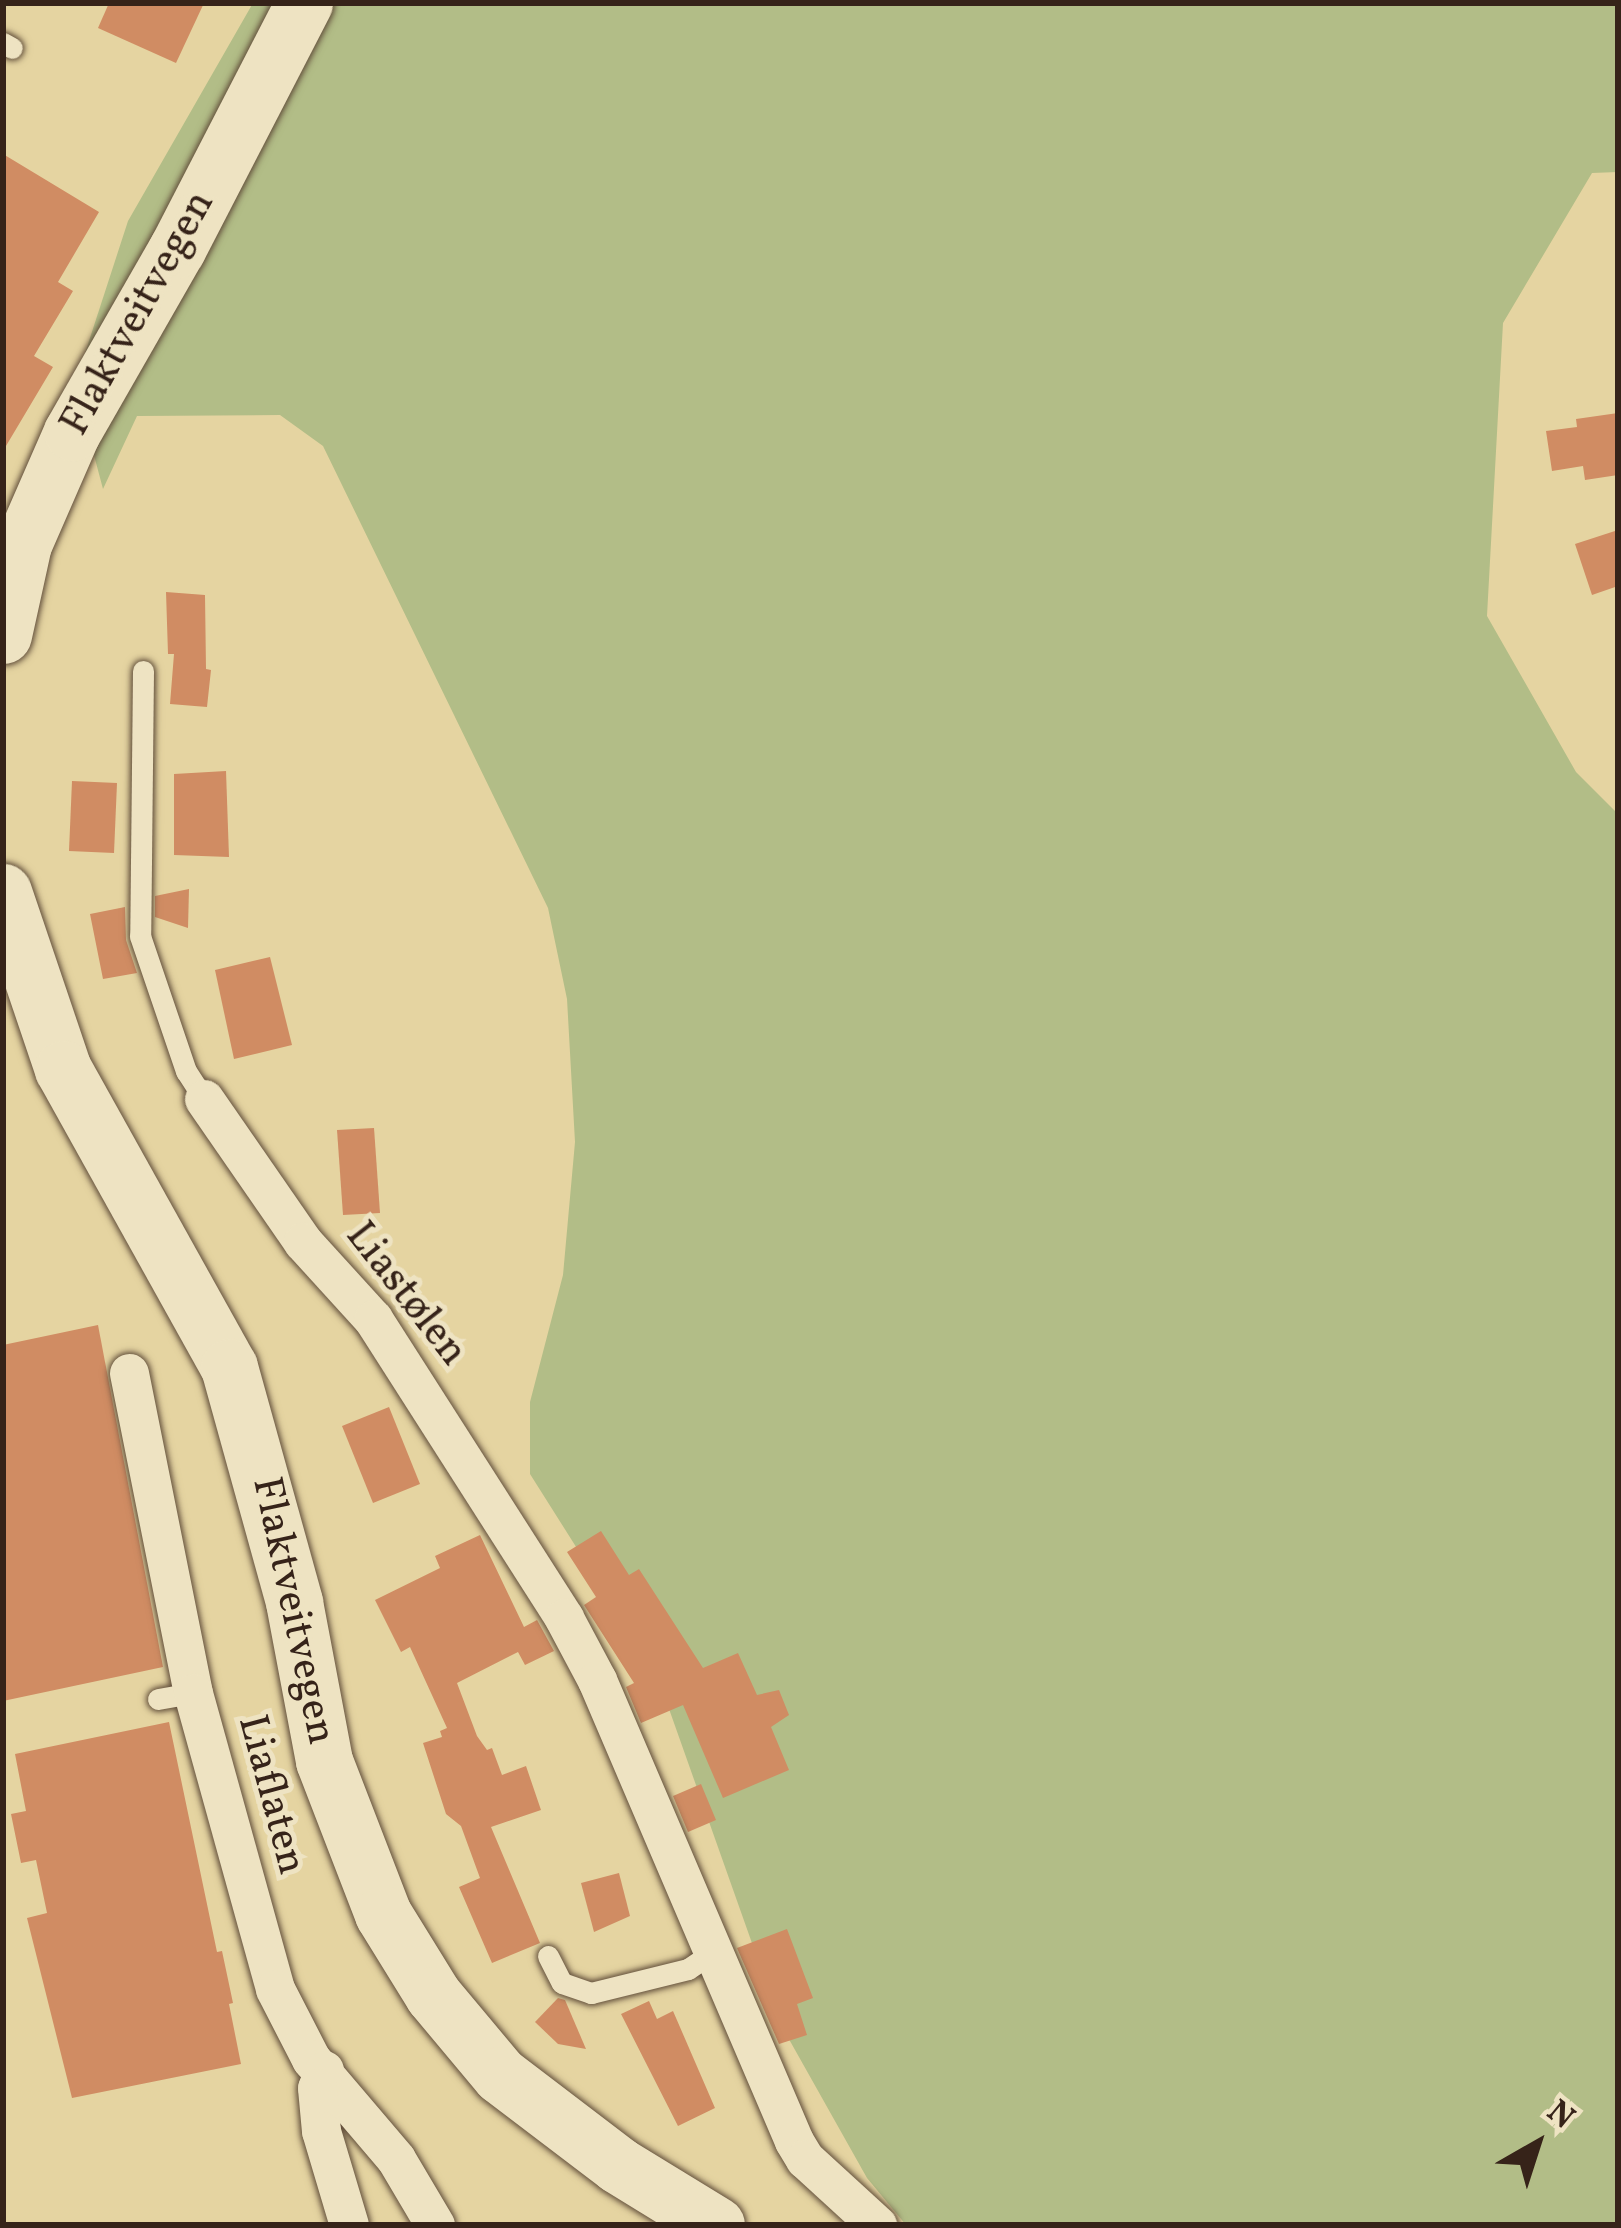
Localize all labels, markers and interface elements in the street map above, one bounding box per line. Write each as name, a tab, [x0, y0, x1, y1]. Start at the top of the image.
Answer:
street label: Flaktveitvegen	[51, 183, 227, 445]
street label: Liastølen	[333, 1213, 477, 1377]
street label: Flaktveitvegen	[239, 1473, 345, 1749]
street label: Liaflaten	[225, 1710, 315, 1880]
north arrow	[1477, 2084, 1597, 2204]
text: N	[1536, 2091, 1583, 2141]

